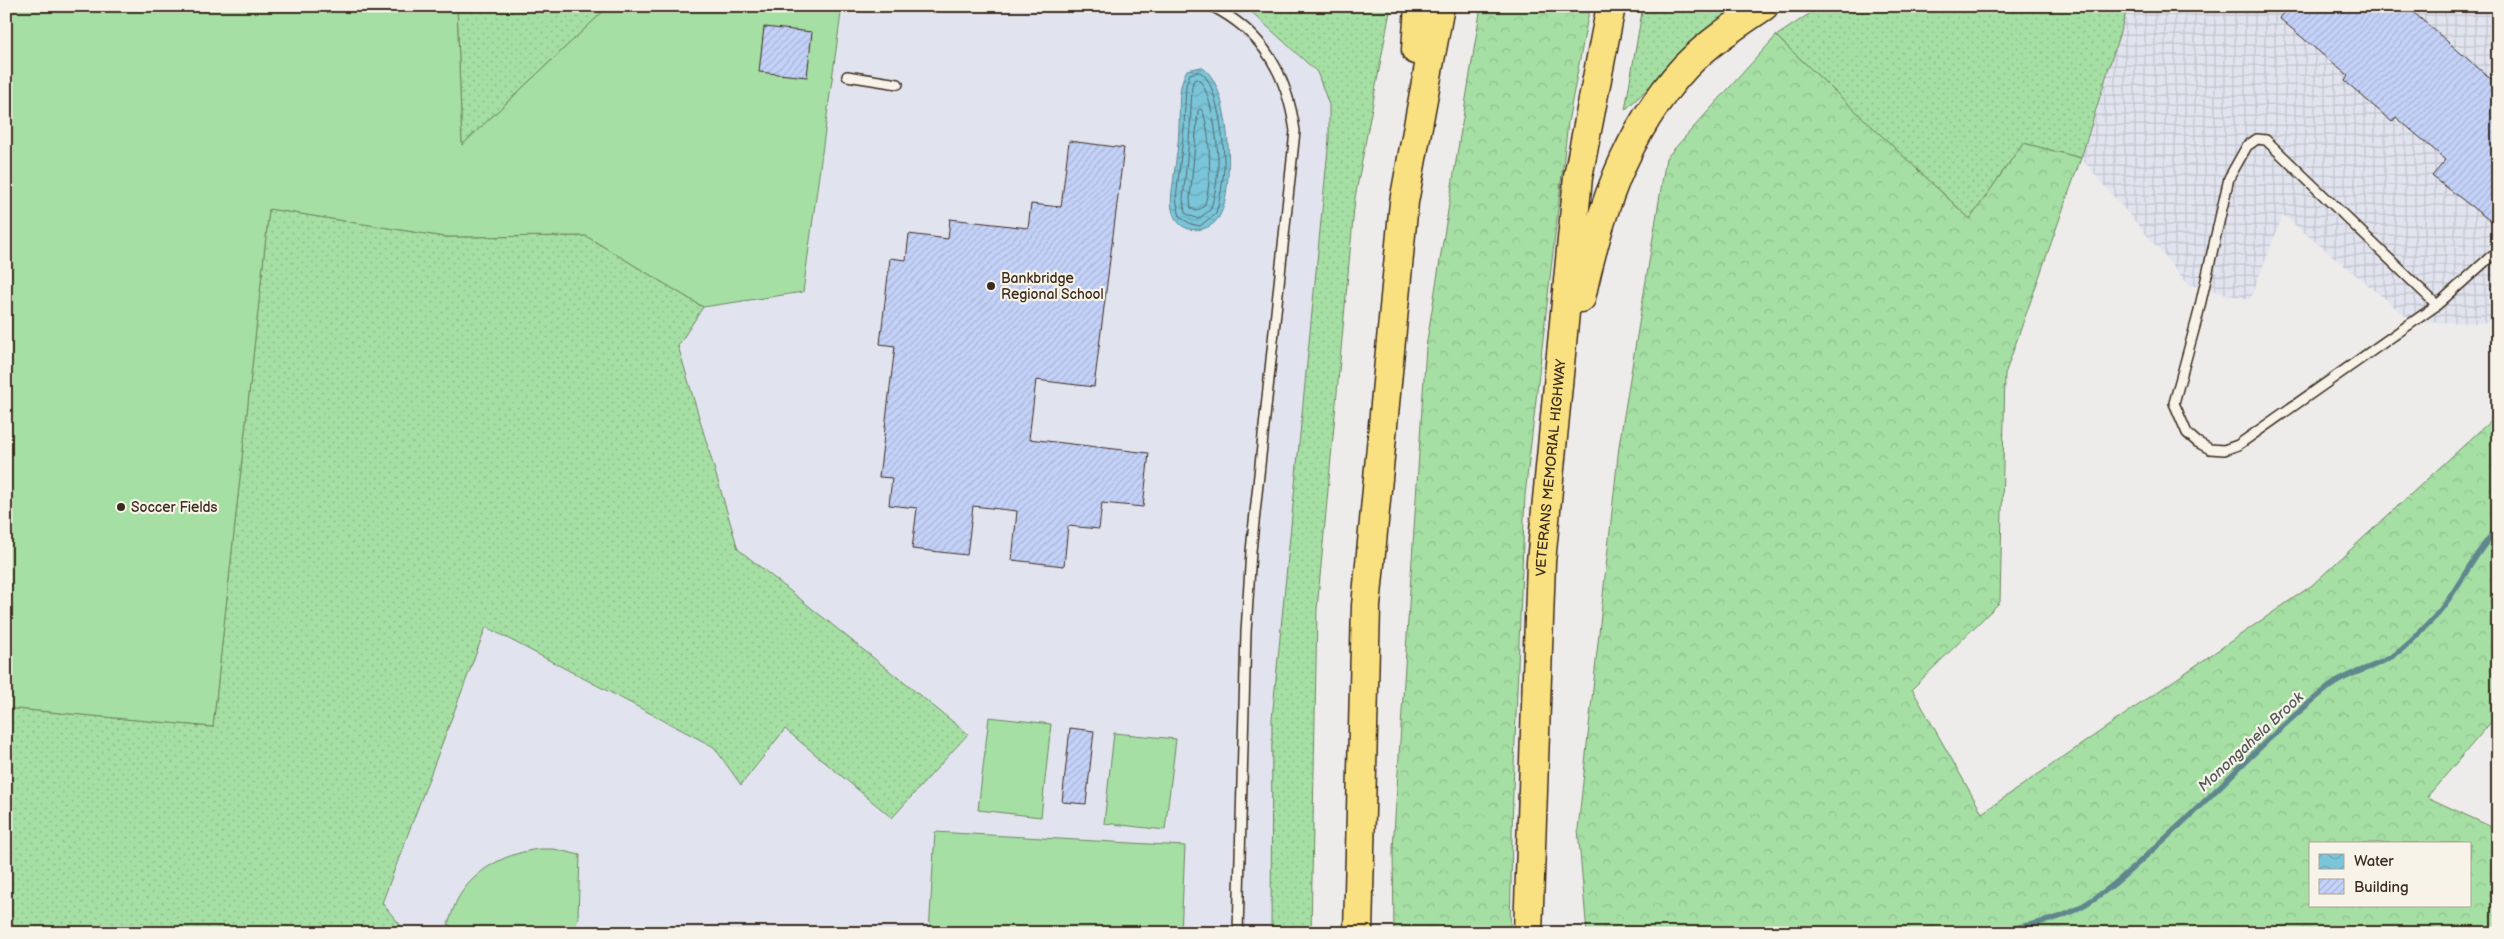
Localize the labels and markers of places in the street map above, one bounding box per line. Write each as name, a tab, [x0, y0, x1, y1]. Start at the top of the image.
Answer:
place label: Bankbridge Regional School	[1001, 270, 1104, 303]
marker: Bankbridge Regional School	[985, 280, 997, 292]
place label: Soccer Fields	[131, 499, 217, 516]
marker: Soccer Fields	[115, 501, 127, 513]

